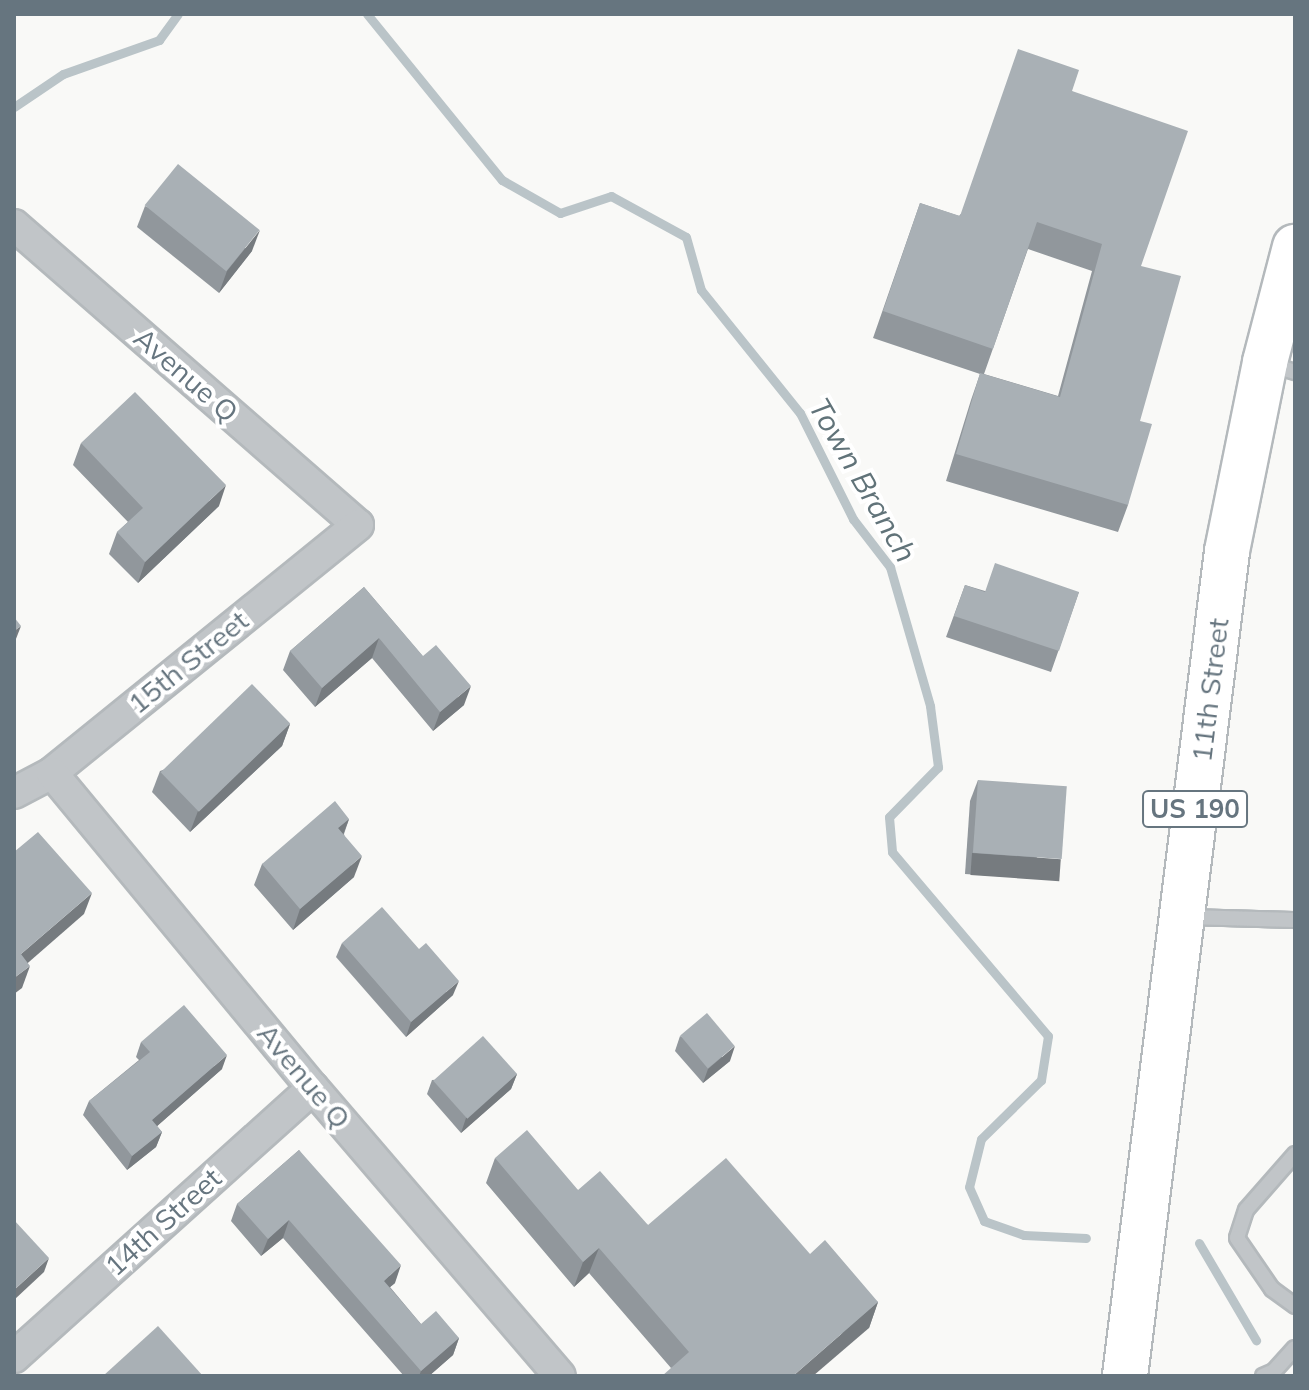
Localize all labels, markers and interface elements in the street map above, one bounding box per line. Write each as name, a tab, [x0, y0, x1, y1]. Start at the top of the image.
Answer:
street label: Avenue Q	[127, 321, 245, 429]
water label: Town Branch	[802, 392, 924, 568]
street label: 15th Street	[121, 603, 255, 721]
street label: 11th Street	[1185, 616, 1235, 764]
road number: US 190	[1141, 787, 1249, 831]
street label: Avenue Q	[250, 1017, 358, 1135]
street label: 14th Street	[98, 1161, 228, 1283]

